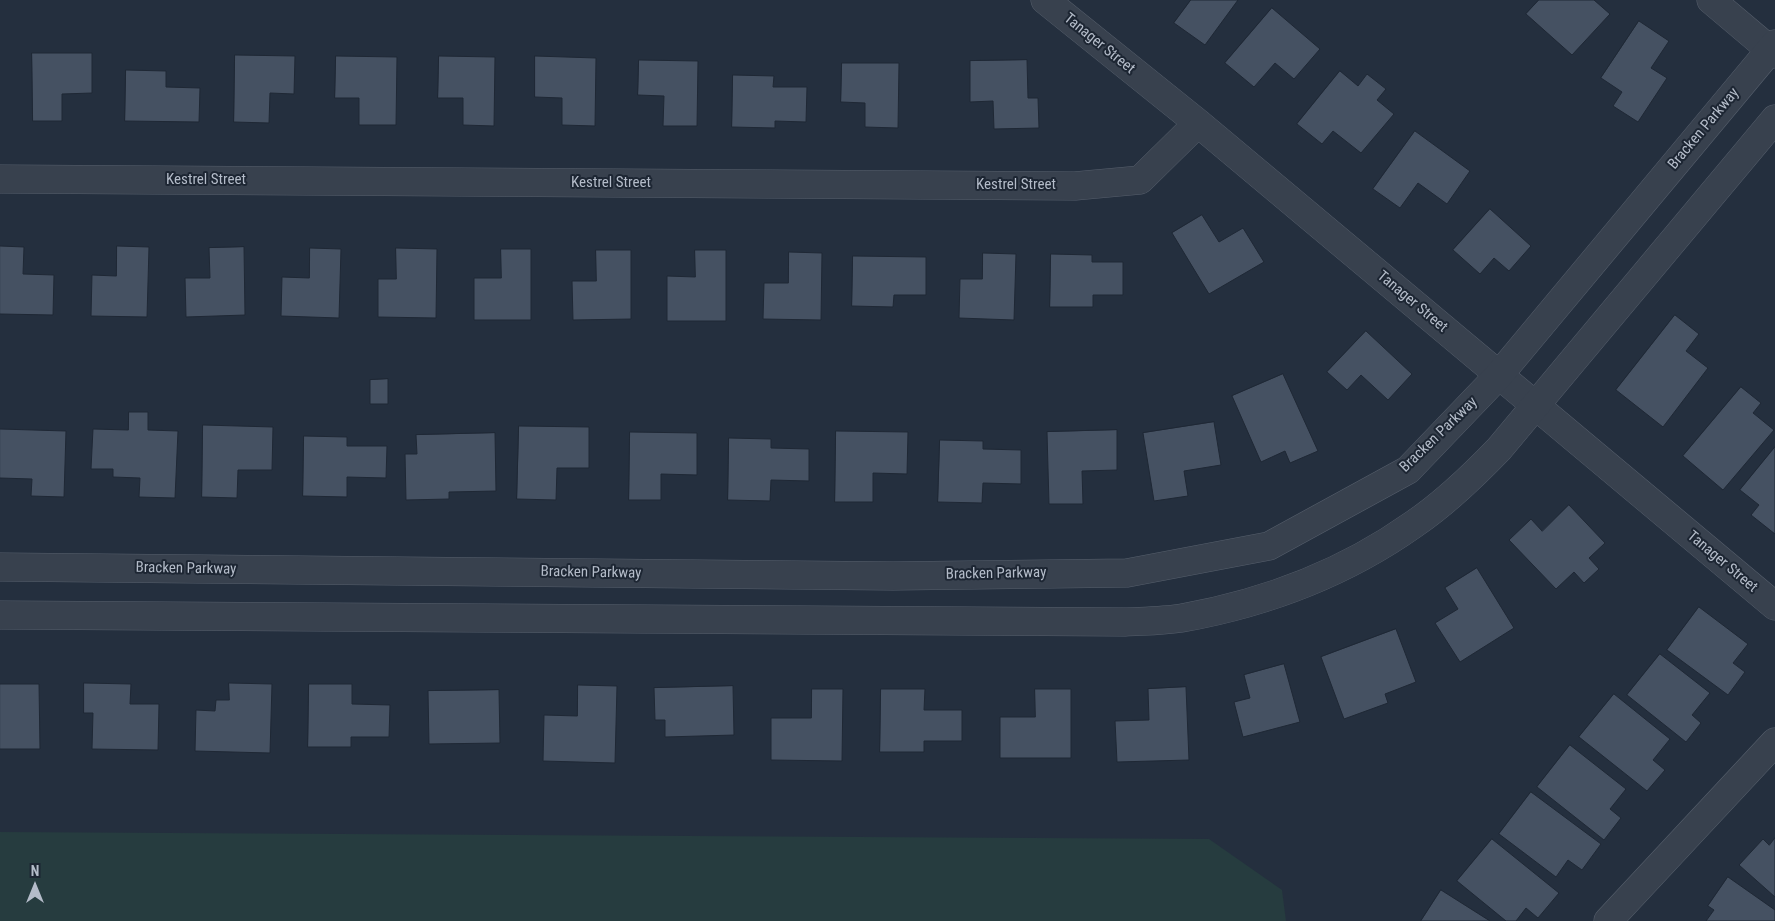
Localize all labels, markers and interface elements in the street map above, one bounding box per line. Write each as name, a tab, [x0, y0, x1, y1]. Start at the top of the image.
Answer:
street label: Tanager Street	[1060, 10, 1138, 78]
street label: Bracken Parkway	[1665, 85, 1743, 173]
street label: Kestrel Street	[166, 171, 246, 189]
street label: Kestrel Street	[571, 174, 651, 192]
street label: Kestrel Street	[976, 176, 1056, 194]
street label: Tanager Street	[1373, 267, 1451, 337]
street label: Bracken Parkway	[1397, 394, 1481, 476]
street label: Tanager Street	[1683, 527, 1761, 597]
street label: Bracken Parkway	[135, 559, 237, 579]
street label: Bracken Parkway	[540, 563, 642, 583]
street label: Bracken Parkway	[945, 564, 1047, 584]
north arrow	[10, 861, 60, 911]
text: N	[31, 863, 39, 879]

